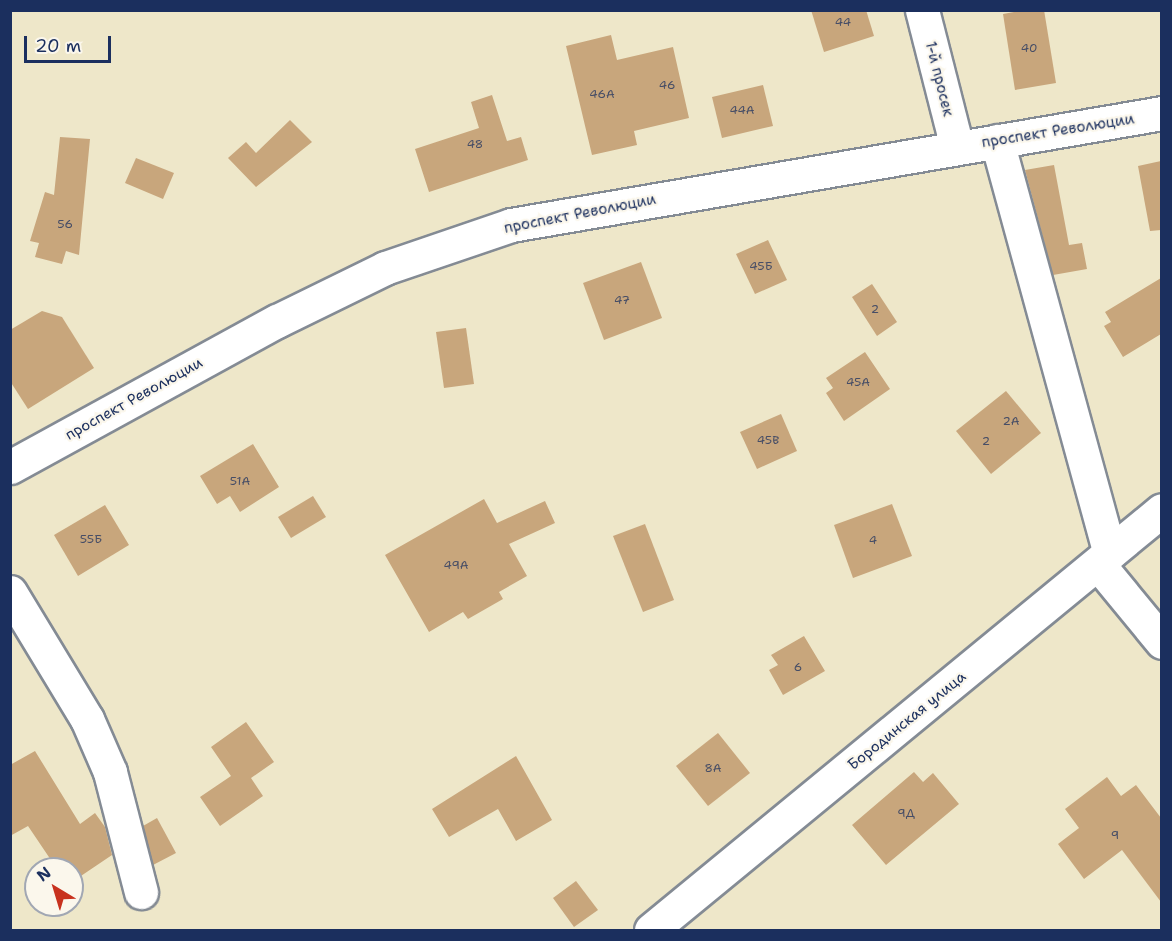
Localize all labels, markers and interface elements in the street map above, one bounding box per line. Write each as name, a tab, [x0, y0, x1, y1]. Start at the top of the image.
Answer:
house number: 44	[835, 16, 851, 30]
scale bar	[27, 24, 114, 62]
text: 20 m	[35, 34, 81, 58]
street label: 1-й просек	[921, 40, 957, 118]
house number: 40	[1021, 42, 1037, 56]
house number: 46	[659, 79, 675, 93]
house number: 46А	[589, 88, 615, 102]
house number: 44А	[729, 104, 755, 118]
street label: проспект Революции	[980, 110, 1136, 152]
house number: 48	[467, 138, 483, 152]
street label: проспект Революции	[503, 190, 657, 238]
house number: 56	[57, 218, 73, 232]
house number: 45Б	[749, 260, 773, 274]
house number: 47	[614, 294, 630, 308]
house number: 2	[871, 303, 879, 317]
street label: проспект Революции	[62, 354, 206, 444]
house number: 45А	[846, 376, 870, 390]
house number: 2А	[1002, 415, 1020, 429]
house number: 45В	[757, 434, 779, 448]
house number: 2	[982, 435, 990, 449]
house number: 51А	[230, 475, 250, 489]
house number: 55Б	[80, 533, 102, 547]
house number: 4	[869, 534, 877, 548]
house number: 49А	[444, 559, 468, 573]
house number: 6	[794, 661, 802, 675]
street label: Бородинская улица	[844, 668, 970, 774]
house number: 8А	[704, 762, 722, 776]
house number: 9Д	[897, 807, 915, 821]
house number: 9	[1111, 829, 1119, 843]
north arrow	[24, 857, 84, 917]
text: N	[32, 862, 55, 886]

